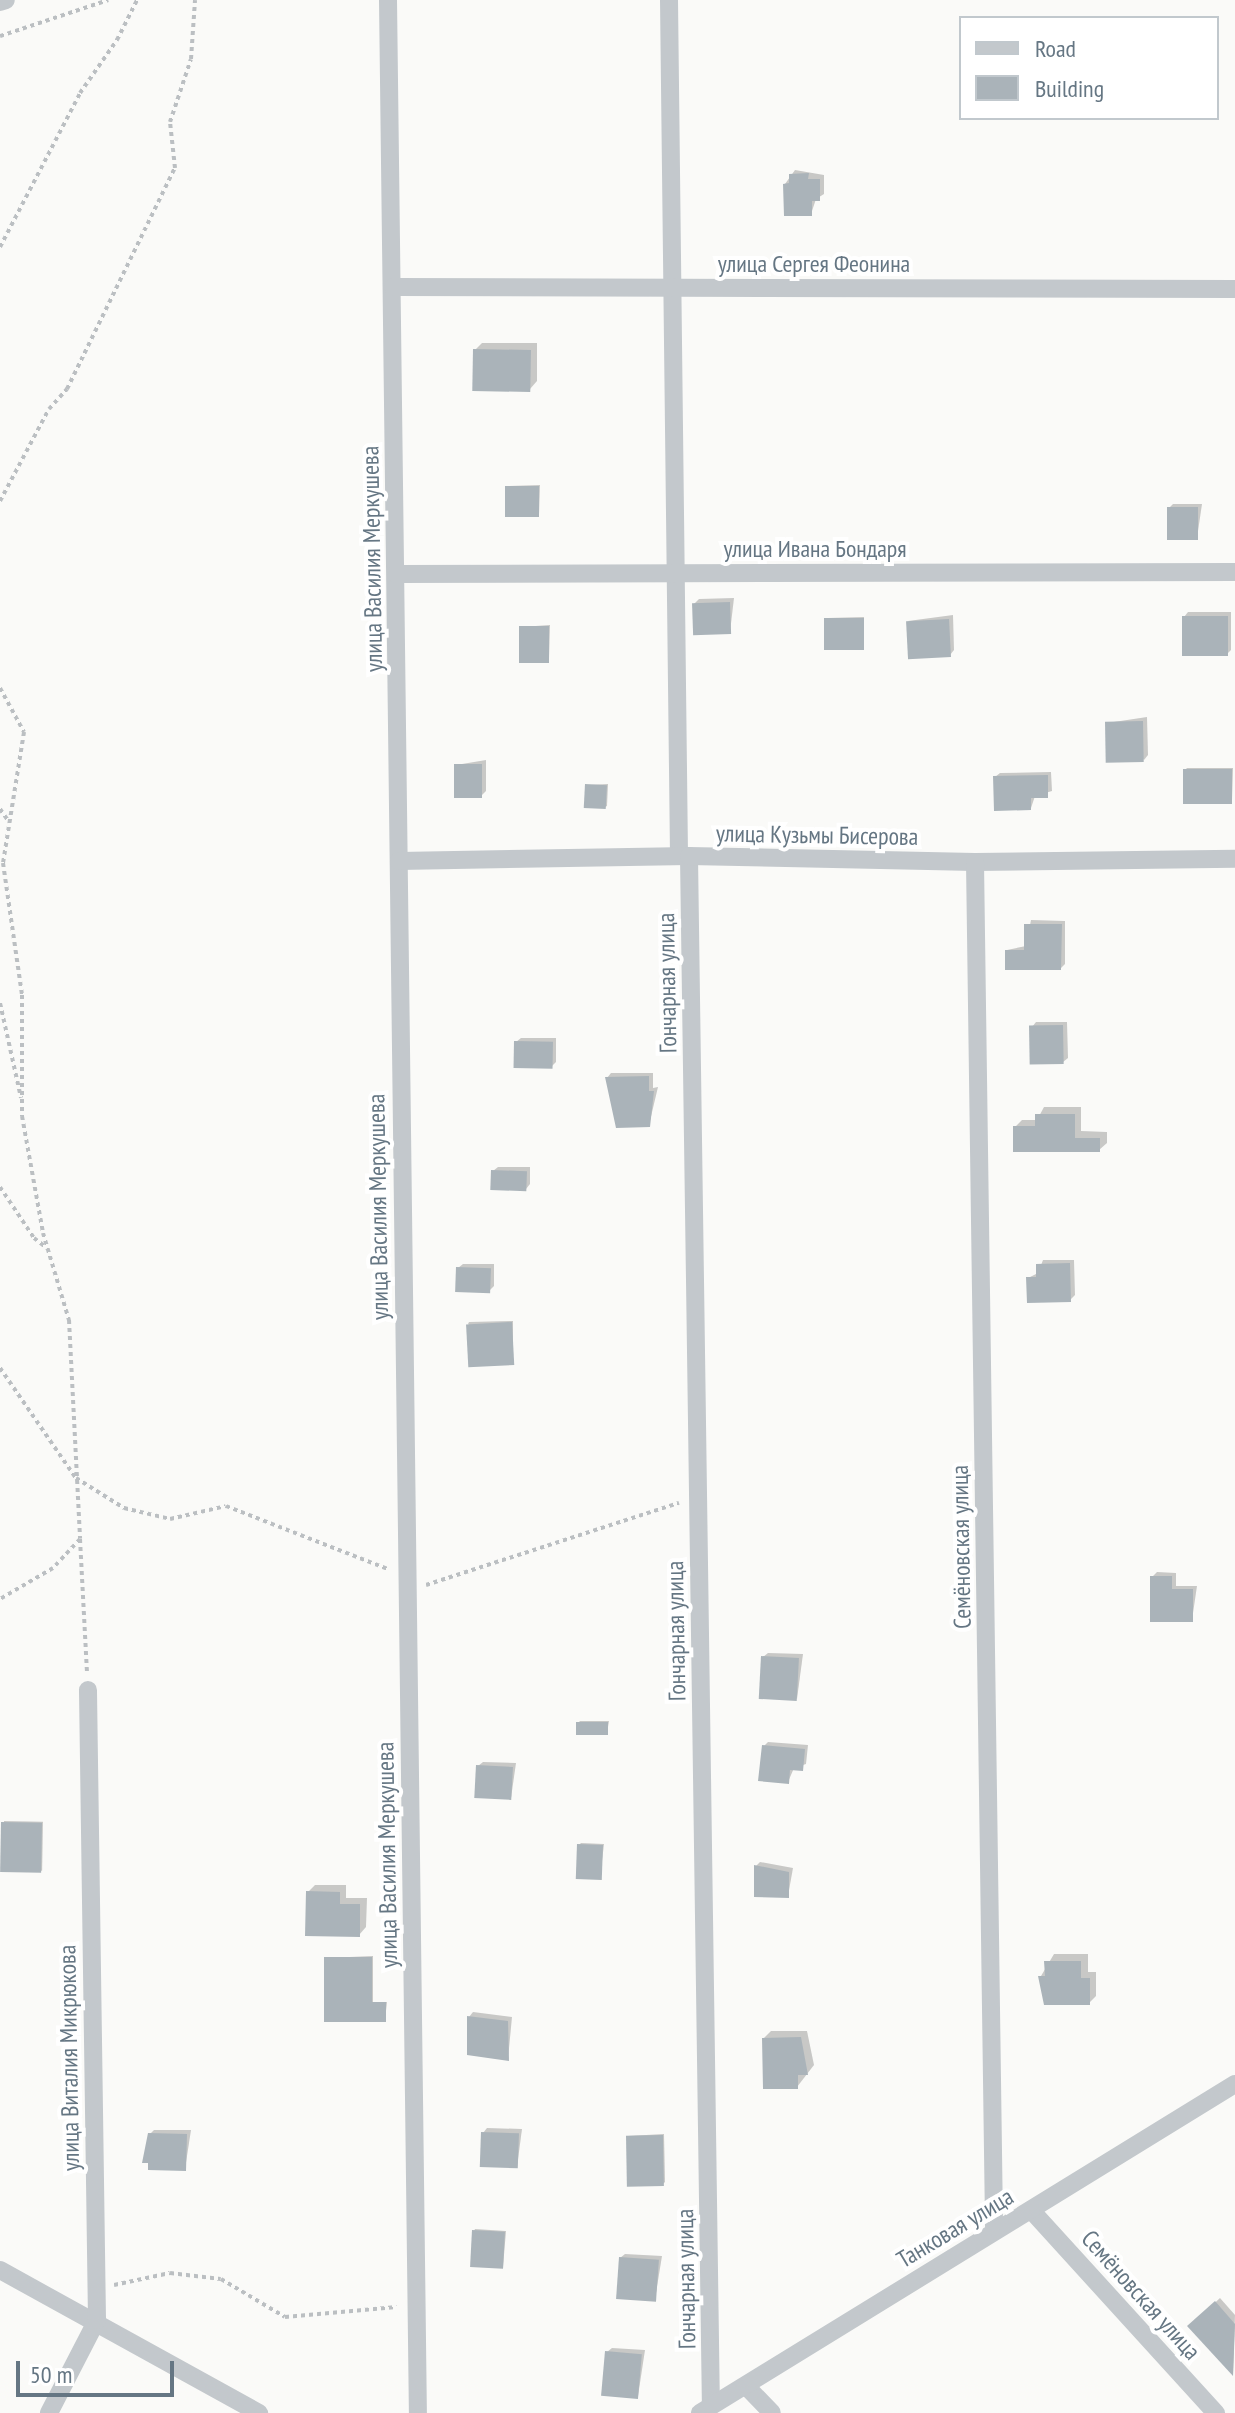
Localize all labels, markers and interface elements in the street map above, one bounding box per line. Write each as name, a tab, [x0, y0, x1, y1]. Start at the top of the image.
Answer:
legend	[959, 16, 1219, 120]
text: Road	[1035, 33, 1076, 64]
text: Building	[1035, 73, 1104, 104]
street label: улица Сергея Феонина	[718, 250, 910, 278]
street label: улица Василия Меркушева	[356, 446, 388, 672]
street label: улица Ивана Бондаря	[723, 535, 907, 563]
street label: улица Кузьмы Бисерова	[716, 819, 918, 851]
street label: Гончарная улица	[651, 913, 683, 1053]
street label: улица Василия Меркушева	[362, 1094, 394, 1320]
street label: Семёновская улица	[945, 1465, 977, 1629]
street label: Гончарная улица	[660, 1561, 692, 1701]
street label: улица Василия Меркушева	[371, 1742, 403, 1968]
street label: улица Виталия Микрюкова	[53, 1945, 85, 2171]
street label: Танковая улица	[891, 2182, 1019, 2274]
street label: Гончарная улица	[670, 2209, 702, 2349]
street label: Семёновская улица	[1075, 2224, 1207, 2366]
scale bar	[20, 2345, 178, 2395]
text: 50 m	[30, 2359, 72, 2390]

